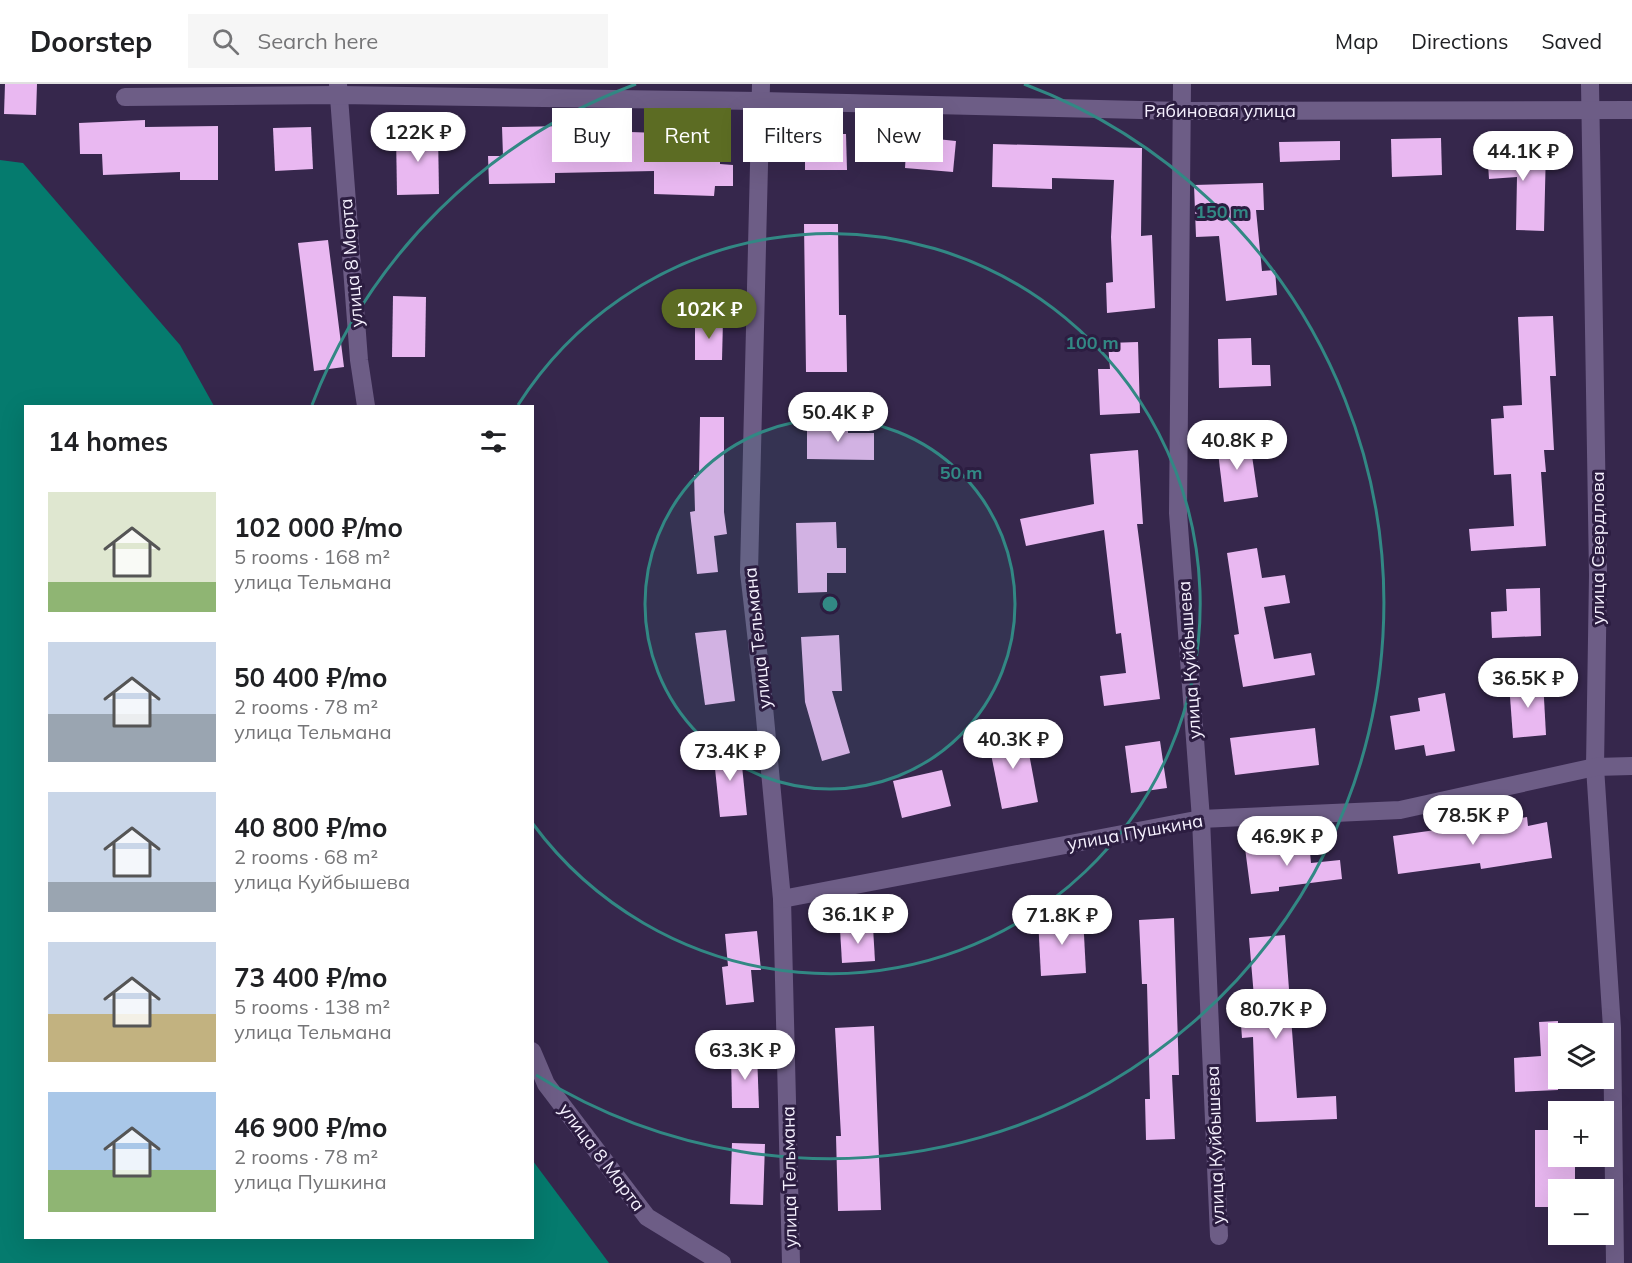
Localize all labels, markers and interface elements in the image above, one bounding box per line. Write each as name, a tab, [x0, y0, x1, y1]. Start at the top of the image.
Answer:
search box	[188, 14, 608, 68]
text: Doorstep	[30, 24, 152, 59]
icon: search	[209, 25, 242, 58]
text: Search here	[257, 27, 378, 55]
text: Map	[1335, 28, 1378, 54]
text: Directions	[1411, 28, 1508, 54]
text: Saved	[1541, 28, 1602, 54]
street label: Рябиновая улица	[1144, 99, 1296, 122]
chip: Buy	[552, 108, 632, 162]
chip: Rent	[644, 108, 731, 162]
chip: Filters	[743, 108, 843, 162]
chip: New	[855, 108, 943, 162]
pin: 122K ₽	[369, 112, 467, 163]
text: 122K ₽	[385, 119, 451, 144]
pin: 44.1K ₽	[1468, 131, 1578, 182]
text: 44.1K ₽	[1487, 138, 1559, 163]
street label: улица 8 Марта	[334, 198, 368, 328]
text: 150 m	[1195, 200, 1249, 223]
pin: 102K ₽	[660, 289, 758, 340]
text: 102K ₽	[676, 296, 742, 321]
text: 100 m	[1065, 331, 1119, 354]
pin: 50.4K ₽	[783, 392, 893, 443]
text: 50.4K ₽	[802, 399, 874, 424]
pin: 40.8K ₽	[1182, 420, 1292, 471]
text: 14 homes	[48, 425, 168, 458]
icon: filters	[477, 425, 510, 458]
text: 40.8K ₽	[1201, 427, 1273, 452]
text: 50 m	[940, 461, 982, 484]
street label: улица Свердлова	[1586, 471, 1609, 625]
text: 102 000 ₽/mo	[234, 511, 403, 544]
icon: home	[96, 516, 168, 588]
text: 5 rooms · 168 m²	[234, 544, 390, 569]
street label: улица Тельмана	[738, 566, 776, 710]
text: улица Тельмана	[234, 569, 392, 594]
street label: улица Куйбышева	[1172, 580, 1206, 740]
centre of rings	[820, 594, 840, 614]
pin: 36.5K ₽	[1473, 658, 1583, 709]
text: 50 400 ₽/mo	[234, 661, 387, 694]
text: 36.5K ₽	[1492, 665, 1564, 690]
icon: home	[96, 666, 168, 738]
text: 2 rooms · 78 m²	[234, 694, 378, 719]
text: улица Тельмана	[234, 719, 392, 744]
pin: 40.3K ₽	[958, 719, 1068, 770]
text: 40.3K ₽	[977, 726, 1049, 751]
pin: 73.4K ₽	[675, 731, 785, 782]
text: 73.4K ₽	[694, 738, 766, 763]
pin: 78.5K ₽	[1418, 795, 1528, 846]
text: 78.5K ₽	[1437, 802, 1509, 827]
street label: улица Пушкина	[1065, 809, 1205, 855]
text: 40 800 ₽/mo	[234, 811, 387, 844]
icon: home	[96, 816, 168, 888]
pin: 46.9K ₽	[1232, 816, 1342, 867]
text: 46.9K ₽	[1251, 823, 1323, 848]
text: 2 rooms · 68 m²	[234, 844, 378, 869]
text: улица Куйбышева	[234, 869, 410, 894]
pin: 36.1K ₽	[803, 894, 913, 945]
pin: 71.8K ₽	[1007, 895, 1117, 946]
text: 36.1K ₽	[822, 901, 894, 926]
text: 71.8K ₽	[1026, 902, 1098, 927]
text: 73 400 ₽/mo	[234, 961, 387, 994]
icon: home	[96, 966, 168, 1038]
pin: 80.7K ₽	[1221, 989, 1331, 1040]
text: 5 rooms · 138 m²	[234, 994, 390, 1019]
text: 80.7K ₽	[1240, 996, 1312, 1021]
text: улица Тельмана	[234, 1019, 392, 1044]
map controls	[1548, 1023, 1614, 1245]
button: layers	[1548, 1023, 1614, 1089]
pin: 63.3K ₽	[690, 1030, 800, 1081]
text: 63.3K ₽	[709, 1037, 781, 1062]
street label: улица Куйбышева	[1201, 1065, 1229, 1225]
street label: улица 8 Марта	[554, 1098, 650, 1216]
button: +	[1548, 1101, 1614, 1167]
street label: улица Тельмана	[776, 1106, 802, 1248]
text: 46 900 ₽/mo	[234, 1111, 387, 1144]
icon: home	[96, 1116, 168, 1188]
text: 2 rooms · 78 m²	[234, 1144, 378, 1169]
text: улица Пушкина	[234, 1169, 387, 1194]
button: −	[1548, 1179, 1614, 1245]

